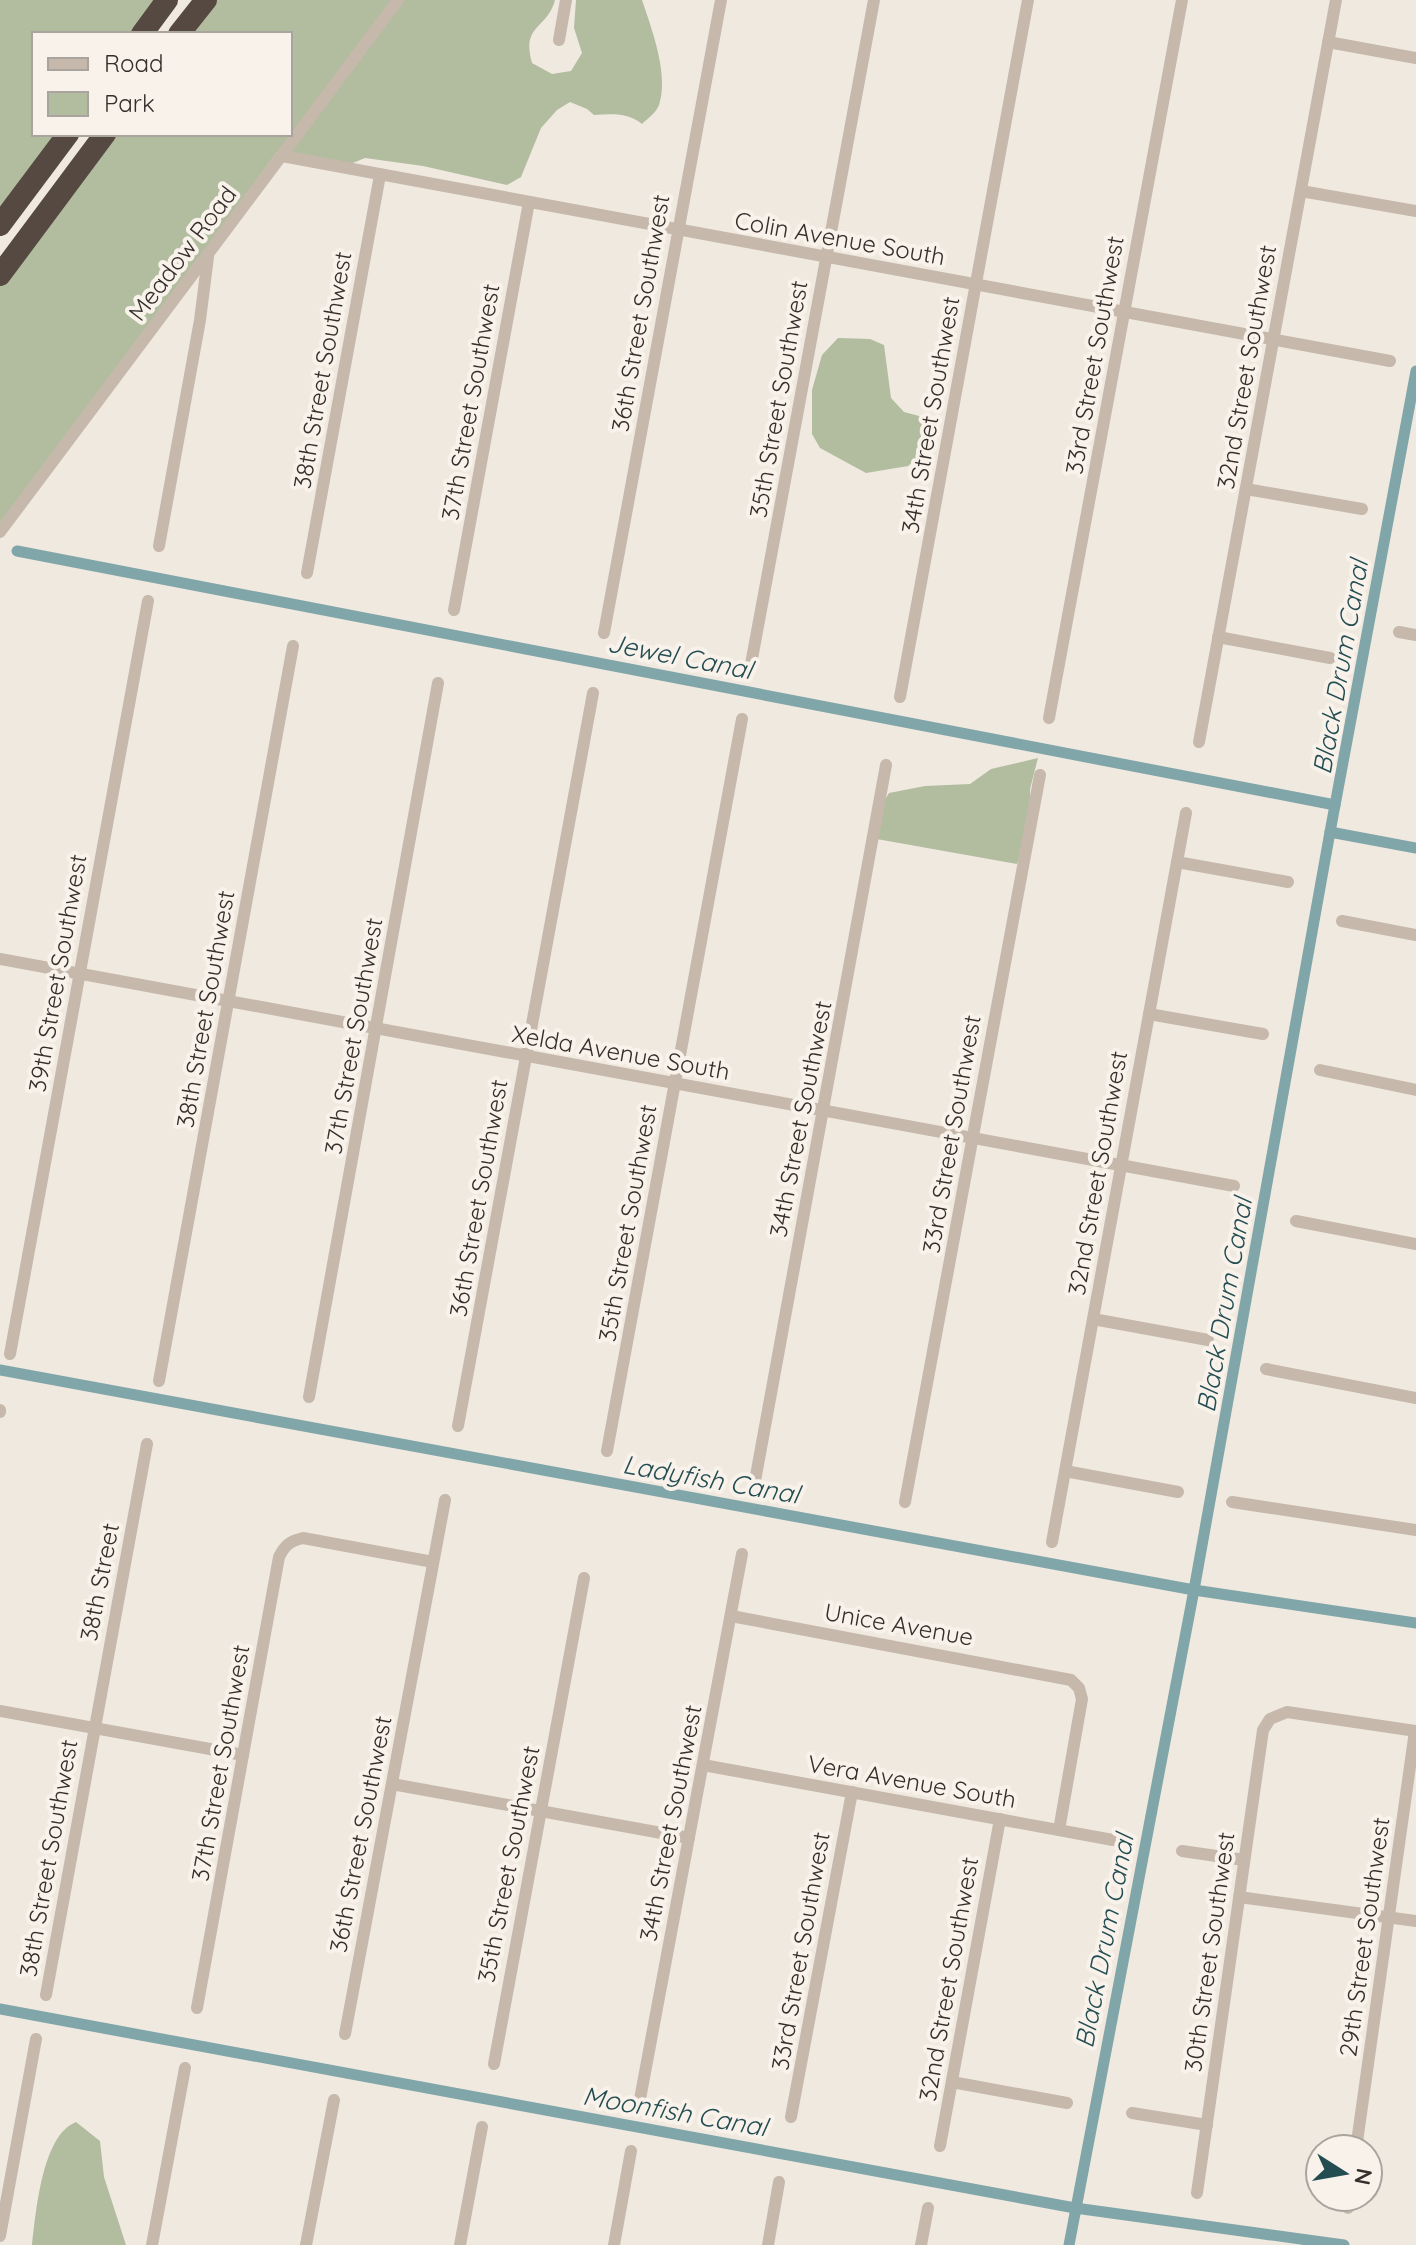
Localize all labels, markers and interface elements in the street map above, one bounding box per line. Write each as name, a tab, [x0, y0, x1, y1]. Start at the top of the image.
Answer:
legend	[32, 32, 292, 136]
text: Road	[104, 48, 164, 78]
text: Park	[104, 88, 155, 118]
street label: Meadow Road	[122, 180, 242, 326]
street label: 36th Street Southwest	[604, 192, 676, 434]
street label: Colin Avenue South	[732, 205, 948, 271]
street label: 33rd Street Southwest	[1058, 233, 1130, 477]
street label: 32nd Street Southwest	[1210, 243, 1282, 491]
street label: 38th Street Southwest	[286, 249, 358, 491]
street label: 35th Street Southwest	[742, 278, 814, 520]
street label: 37th Street Southwest	[434, 281, 506, 523]
street label: 34th Street Southwest	[894, 294, 966, 536]
water label: Black Drum Canal	[1305, 554, 1376, 777]
water label: Jewel Canal	[605, 626, 758, 687]
street label: 39th Street Southwest	[21, 852, 93, 1094]
street label: 38th Street Southwest	[169, 888, 241, 1130]
street label: 37th Street Southwest	[317, 915, 389, 1157]
street label: 34th Street Southwest	[762, 998, 838, 1240]
street label: 33rd Street Southwest	[915, 1012, 987, 1256]
street label: Xelda Avenue South	[510, 1018, 732, 1086]
street label: 32nd Street Southwest	[1061, 1049, 1133, 1297]
street label: 36th Street Southwest	[442, 1077, 514, 1319]
street label: 35th Street Southwest	[591, 1102, 663, 1344]
water label: Black Drum Canal	[1189, 1192, 1260, 1415]
water label: Ladyfish Canal	[620, 1447, 805, 1511]
street label: 38th Street	[73, 1521, 125, 1643]
street label: Unice Avenue	[822, 1596, 976, 1652]
street label: 37th Street Southwest	[184, 1642, 256, 1884]
street label: 34th Street Southwest	[632, 1702, 708, 1944]
street label: 36th Street Southwest	[322, 1713, 398, 1955]
street label: 38th Street Southwest	[12, 1737, 84, 1979]
street label: 35th Street Southwest	[470, 1743, 546, 1985]
street label: Vera Avenue South	[805, 1748, 1019, 1814]
street label: 29th Street Southwest	[1332, 1815, 1396, 2059]
water label: Black Drum Canal	[1067, 1828, 1141, 2051]
street label: 33rd Street Southwest	[764, 1829, 836, 2073]
street label: 30th Street Southwest	[1177, 1830, 1241, 2074]
street label: 32nd Street Southwest	[912, 1855, 984, 2103]
water label: Moonfish Canal	[580, 2079, 773, 2144]
north arrow	[1304, 2133, 1384, 2213]
text: N	[1348, 2166, 1379, 2187]

